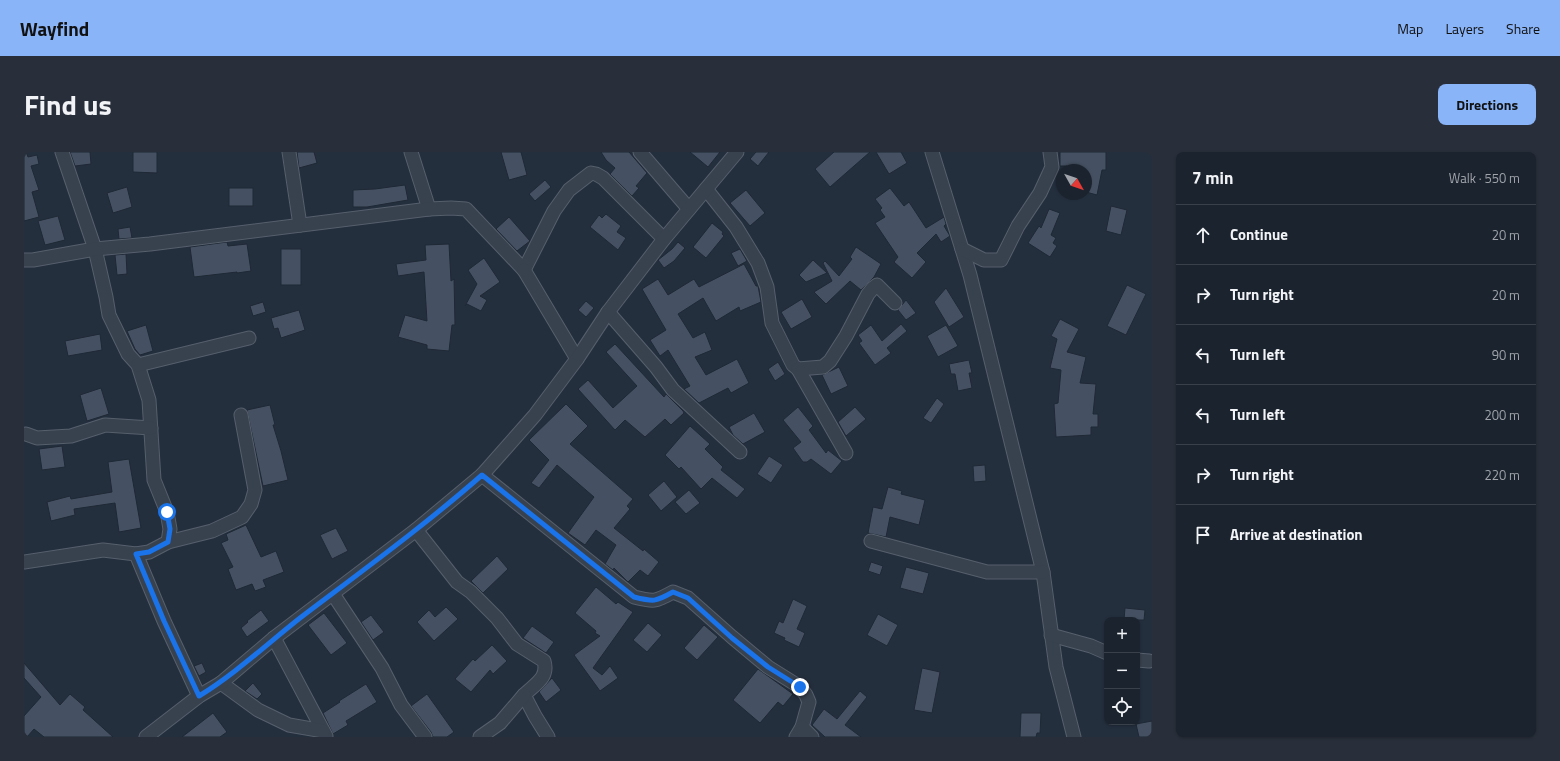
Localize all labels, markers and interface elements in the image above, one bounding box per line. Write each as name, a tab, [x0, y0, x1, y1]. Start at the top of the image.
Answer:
text: Wayfind	[20, 14, 89, 43]
text: Map	[1397, 18, 1423, 39]
text: Layers	[1445, 18, 1484, 39]
text: Share	[1506, 18, 1540, 39]
text: Find us	[24, 83, 112, 126]
button: Directions	[1438, 84, 1536, 125]
north arrow	[1056, 164, 1092, 200]
text: 7 min	[1192, 165, 1233, 191]
text: Walk · 550 m	[1449, 168, 1520, 188]
text: Continue	[1230, 223, 1288, 246]
icon: ahead	[1192, 224, 1214, 246]
text: 20 m	[1492, 225, 1520, 245]
text: Turn right	[1230, 283, 1294, 306]
icon: right	[1192, 284, 1214, 306]
text: 20 m	[1492, 285, 1520, 305]
text: Turn left	[1230, 343, 1285, 366]
icon: left	[1192, 344, 1214, 366]
text: 90 m	[1492, 345, 1520, 365]
text: Turn left	[1230, 403, 1285, 426]
icon: left	[1192, 404, 1214, 426]
text: 200 m	[1484, 405, 1520, 425]
text: Turn right	[1230, 463, 1294, 486]
icon: right	[1192, 464, 1214, 486]
text: 220 m	[1484, 465, 1520, 485]
route start	[158, 503, 176, 521]
text: Arrive at destination	[1230, 523, 1363, 546]
icon: arrive	[1192, 524, 1214, 546]
map controls	[1104, 617, 1140, 725]
button: +	[1104, 617, 1140, 653]
button: −	[1104, 653, 1140, 689]
route end	[791, 678, 809, 696]
button: locate	[1104, 689, 1140, 725]

